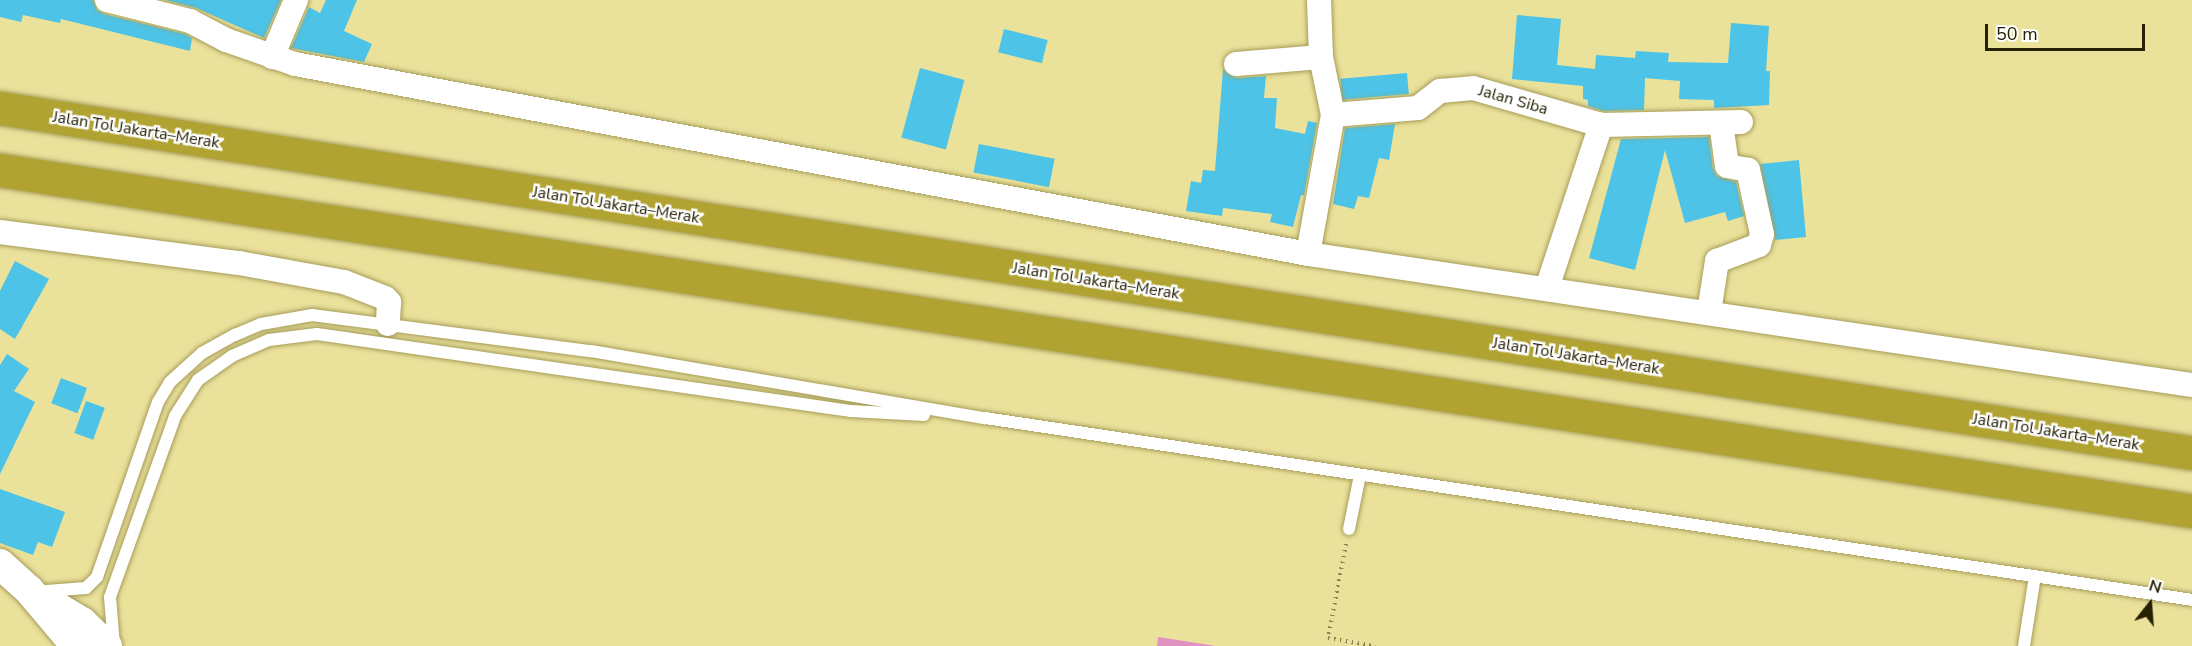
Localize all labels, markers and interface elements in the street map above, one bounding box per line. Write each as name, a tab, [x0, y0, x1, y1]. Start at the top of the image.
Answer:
scale bar	[1988, 12, 2148, 50]
text: 50 m	[1996, 22, 2038, 46]
street label: Jalan Siba	[1476, 81, 1550, 119]
street label: Jalan Tol Jakarta–Merak	[51, 107, 221, 153]
street label: Jalan Tol Jakarta–Merak	[531, 182, 701, 228]
street label: Jalan Tol Jakarta–Merak	[1011, 258, 1181, 304]
street label: Jalan Tol Jakarta–Merak	[1491, 333, 1661, 379]
street label: Jalan Tol Jakarta–Merak	[1971, 409, 2141, 455]
north arrow	[2120, 574, 2180, 634]
text: N	[2146, 575, 2164, 599]

